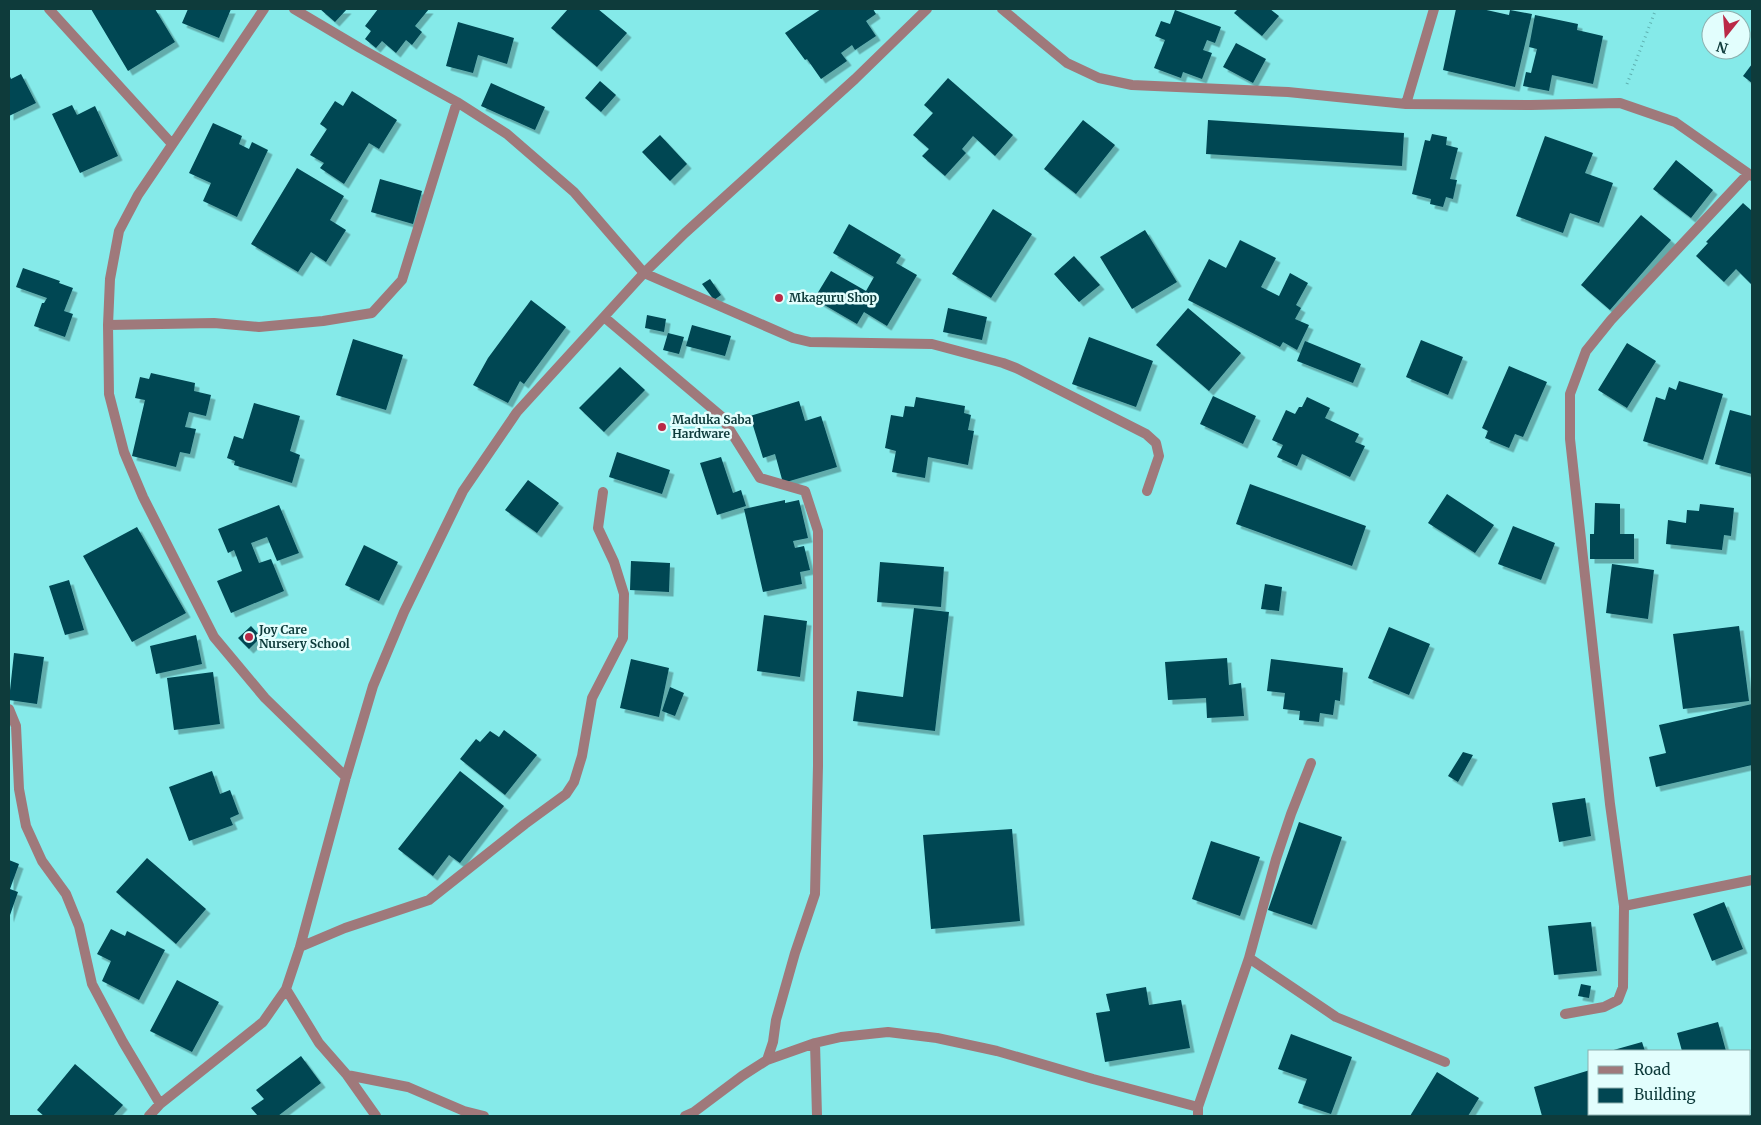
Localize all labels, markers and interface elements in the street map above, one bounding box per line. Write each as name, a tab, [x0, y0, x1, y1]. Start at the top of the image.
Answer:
north arrow	[1701, 10, 1751, 60]
text: N	[1714, 37, 1730, 58]
place label: Mkaguru Shop	[789, 290, 877, 305]
marker: Mkaguru Shop	[773, 292, 785, 304]
place label: Maduka Saba Hardware	[672, 412, 752, 441]
marker: Maduka Saba Hardware	[656, 421, 668, 433]
place label: Joy Care Nursery School	[258, 622, 350, 651]
marker: Joy Care Nursery School	[243, 631, 255, 643]
legend	[1588, 1050, 1751, 1115]
text: Road	[1634, 1060, 1670, 1079]
text: Building	[1634, 1085, 1696, 1104]

